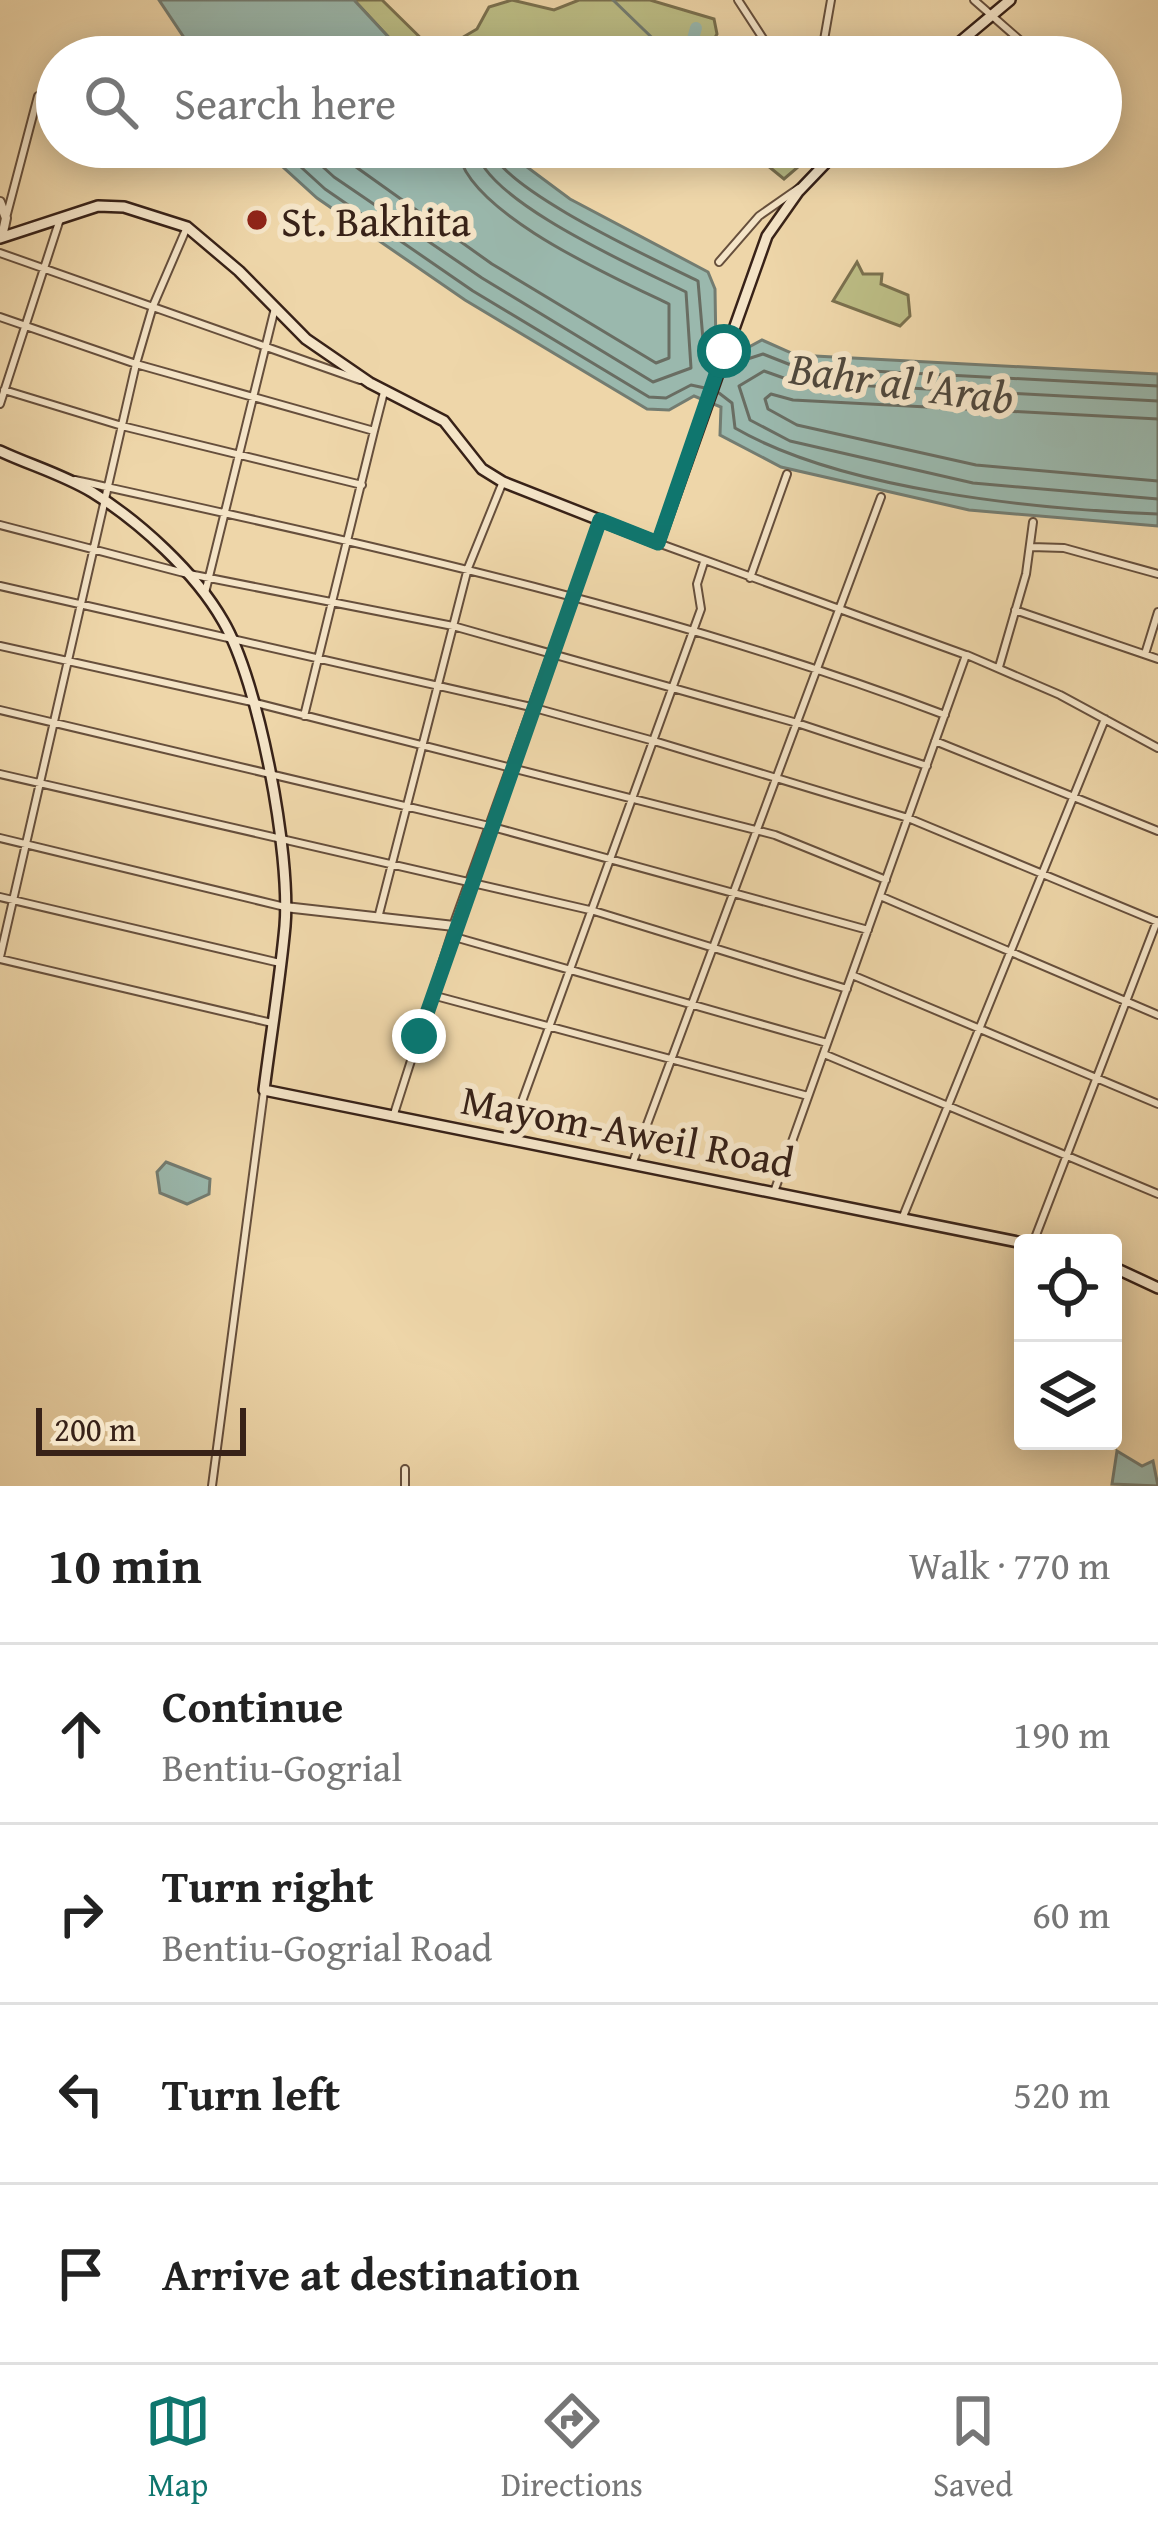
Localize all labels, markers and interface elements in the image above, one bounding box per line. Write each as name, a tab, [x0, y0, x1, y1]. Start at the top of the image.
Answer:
search box	[36, 36, 1122, 168]
icon: search	[78, 69, 144, 135]
text: Search here	[174, 70, 396, 135]
place label: St. Bakhita	[281, 190, 471, 251]
marker: St. Bakhita	[244, 207, 270, 233]
route start	[697, 324, 751, 378]
water label: Bahr al 'Arab	[785, 334, 1018, 430]
route end	[392, 1009, 446, 1063]
street label: Mayom-Aweil Road	[456, 1068, 800, 1192]
map controls	[1014, 1234, 1122, 1450]
button: locate	[1014, 1234, 1122, 1342]
button: layers	[1014, 1342, 1122, 1450]
scale bar	[36, 1402, 246, 1455]
text: 200 m	[54, 1405, 136, 1453]
text: 10 min	[48, 1527, 202, 1602]
text: Walk · 770 m	[909, 1536, 1110, 1593]
text: Continue	[162, 1673, 343, 1738]
icon: ahead	[48, 1701, 114, 1767]
text: 190 m	[1013, 1705, 1110, 1762]
text: Bentiu-Gogrial	[162, 1738, 402, 1795]
text: Turn right	[162, 1853, 374, 1918]
icon: right	[48, 1881, 114, 1947]
text: 60 m	[1032, 1885, 1110, 1942]
text: Bentiu-Gogrial Road	[162, 1918, 492, 1975]
icon: left	[48, 2061, 114, 2127]
text: Turn left	[162, 2061, 340, 2126]
text: 520 m	[1013, 2065, 1110, 2122]
icon: arrive	[48, 2241, 114, 2307]
text: Arrive at destination	[162, 2241, 580, 2306]
tab: Map	[145, 2388, 211, 2508]
tab: Directions	[501, 2388, 643, 2508]
tab: Saved	[933, 2388, 1013, 2508]

